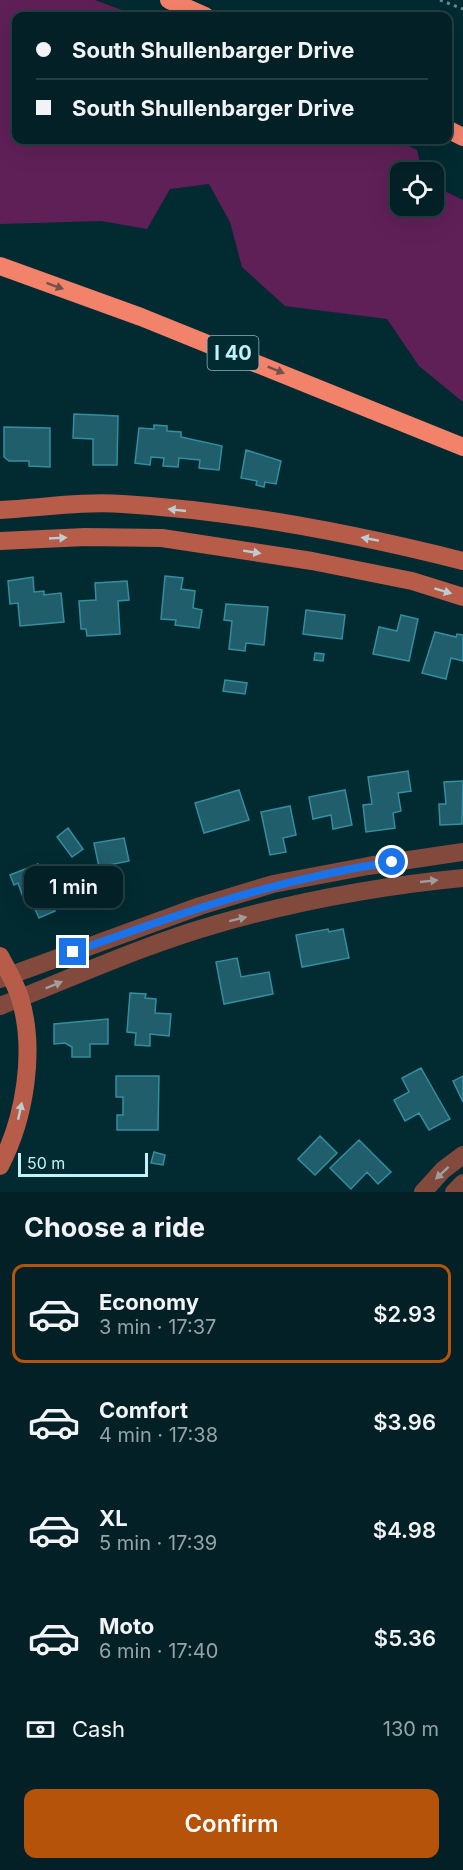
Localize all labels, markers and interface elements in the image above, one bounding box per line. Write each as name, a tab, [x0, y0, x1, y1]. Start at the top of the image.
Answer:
text: South Shullenbarger Drive	[72, 37, 354, 63]
text: South Shullenbarger Drive	[72, 95, 354, 121]
map controls	[390, 162, 444, 216]
button: locate	[390, 162, 444, 216]
one-way arrow	[46, 281, 64, 291]
road number: I 40	[208, 336, 258, 370]
one-way arrow	[267, 366, 285, 376]
one-way arrow	[167, 505, 186, 514]
one-way arrow	[49, 534, 68, 543]
one-way arrow	[360, 535, 379, 544]
one-way arrow	[243, 548, 262, 557]
one-way arrow	[434, 587, 452, 596]
route start	[378, 848, 405, 875]
callout: 1 min	[23, 865, 122, 907]
text: 1 min	[49, 875, 98, 899]
one-way arrow	[419, 876, 438, 886]
one-way arrow	[229, 913, 247, 923]
route end	[59, 938, 86, 965]
one-way arrow	[46, 979, 64, 989]
one-way arrow	[16, 1102, 26, 1120]
scale bar	[18, 1150, 148, 1178]
text: 50 m	[27, 1153, 65, 1173]
one-way arrow	[435, 1165, 449, 1179]
text: Choose a ride	[24, 1211, 205, 1244]
icon: car	[27, 1287, 81, 1341]
text: Economy	[99, 1289, 199, 1315]
text: $2.93	[373, 1301, 436, 1327]
text: 3 min · 17:37	[99, 1315, 216, 1339]
icon: car	[27, 1395, 81, 1449]
text: Comfort	[99, 1397, 188, 1423]
text: $3.96	[373, 1409, 436, 1435]
text: 4 min · 17:38	[99, 1423, 218, 1447]
icon: car	[27, 1503, 81, 1557]
text: XL	[99, 1505, 128, 1531]
text: $4.98	[373, 1517, 436, 1543]
text: 5 min · 17:39	[99, 1531, 217, 1555]
icon: car	[27, 1611, 81, 1665]
text: Moto	[99, 1613, 154, 1639]
text: $5.36	[374, 1625, 436, 1651]
text: 6 min · 17:40	[99, 1639, 218, 1663]
icon: cash	[24, 1713, 57, 1746]
text: Cash	[72, 1716, 125, 1742]
text: 130 m	[383, 1717, 439, 1741]
button: Confirm	[24, 1789, 439, 1858]

